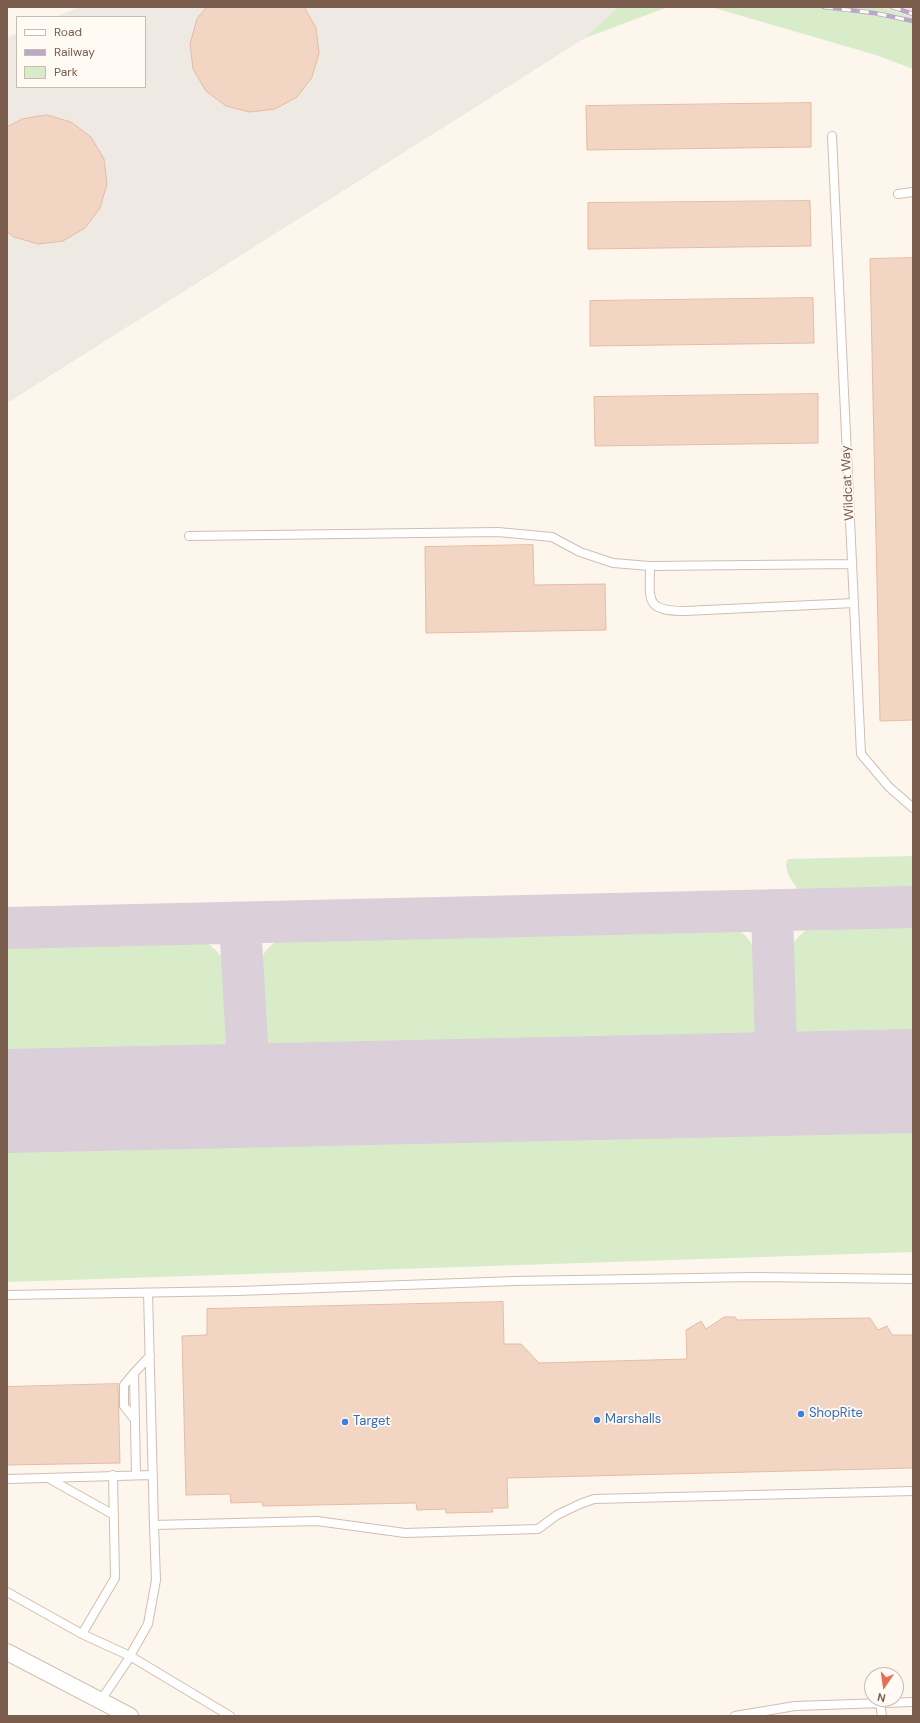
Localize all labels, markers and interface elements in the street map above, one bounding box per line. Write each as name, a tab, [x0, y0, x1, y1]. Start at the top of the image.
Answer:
legend	[16, 16, 146, 88]
text: Road	[54, 24, 82, 40]
text: Railway	[54, 44, 95, 60]
text: Park	[54, 64, 78, 80]
street label: Wildcat Way	[838, 445, 858, 521]
place label: ShopRite	[809, 1406, 863, 1422]
marker: ShopRite	[796, 1409, 806, 1419]
place label: Marshalls	[605, 1412, 661, 1428]
place label: Target	[353, 1414, 390, 1430]
marker: Marshalls	[592, 1415, 602, 1425]
marker: Target	[340, 1417, 350, 1427]
north arrow	[864, 1667, 904, 1707]
text: N	[876, 1690, 887, 1705]

